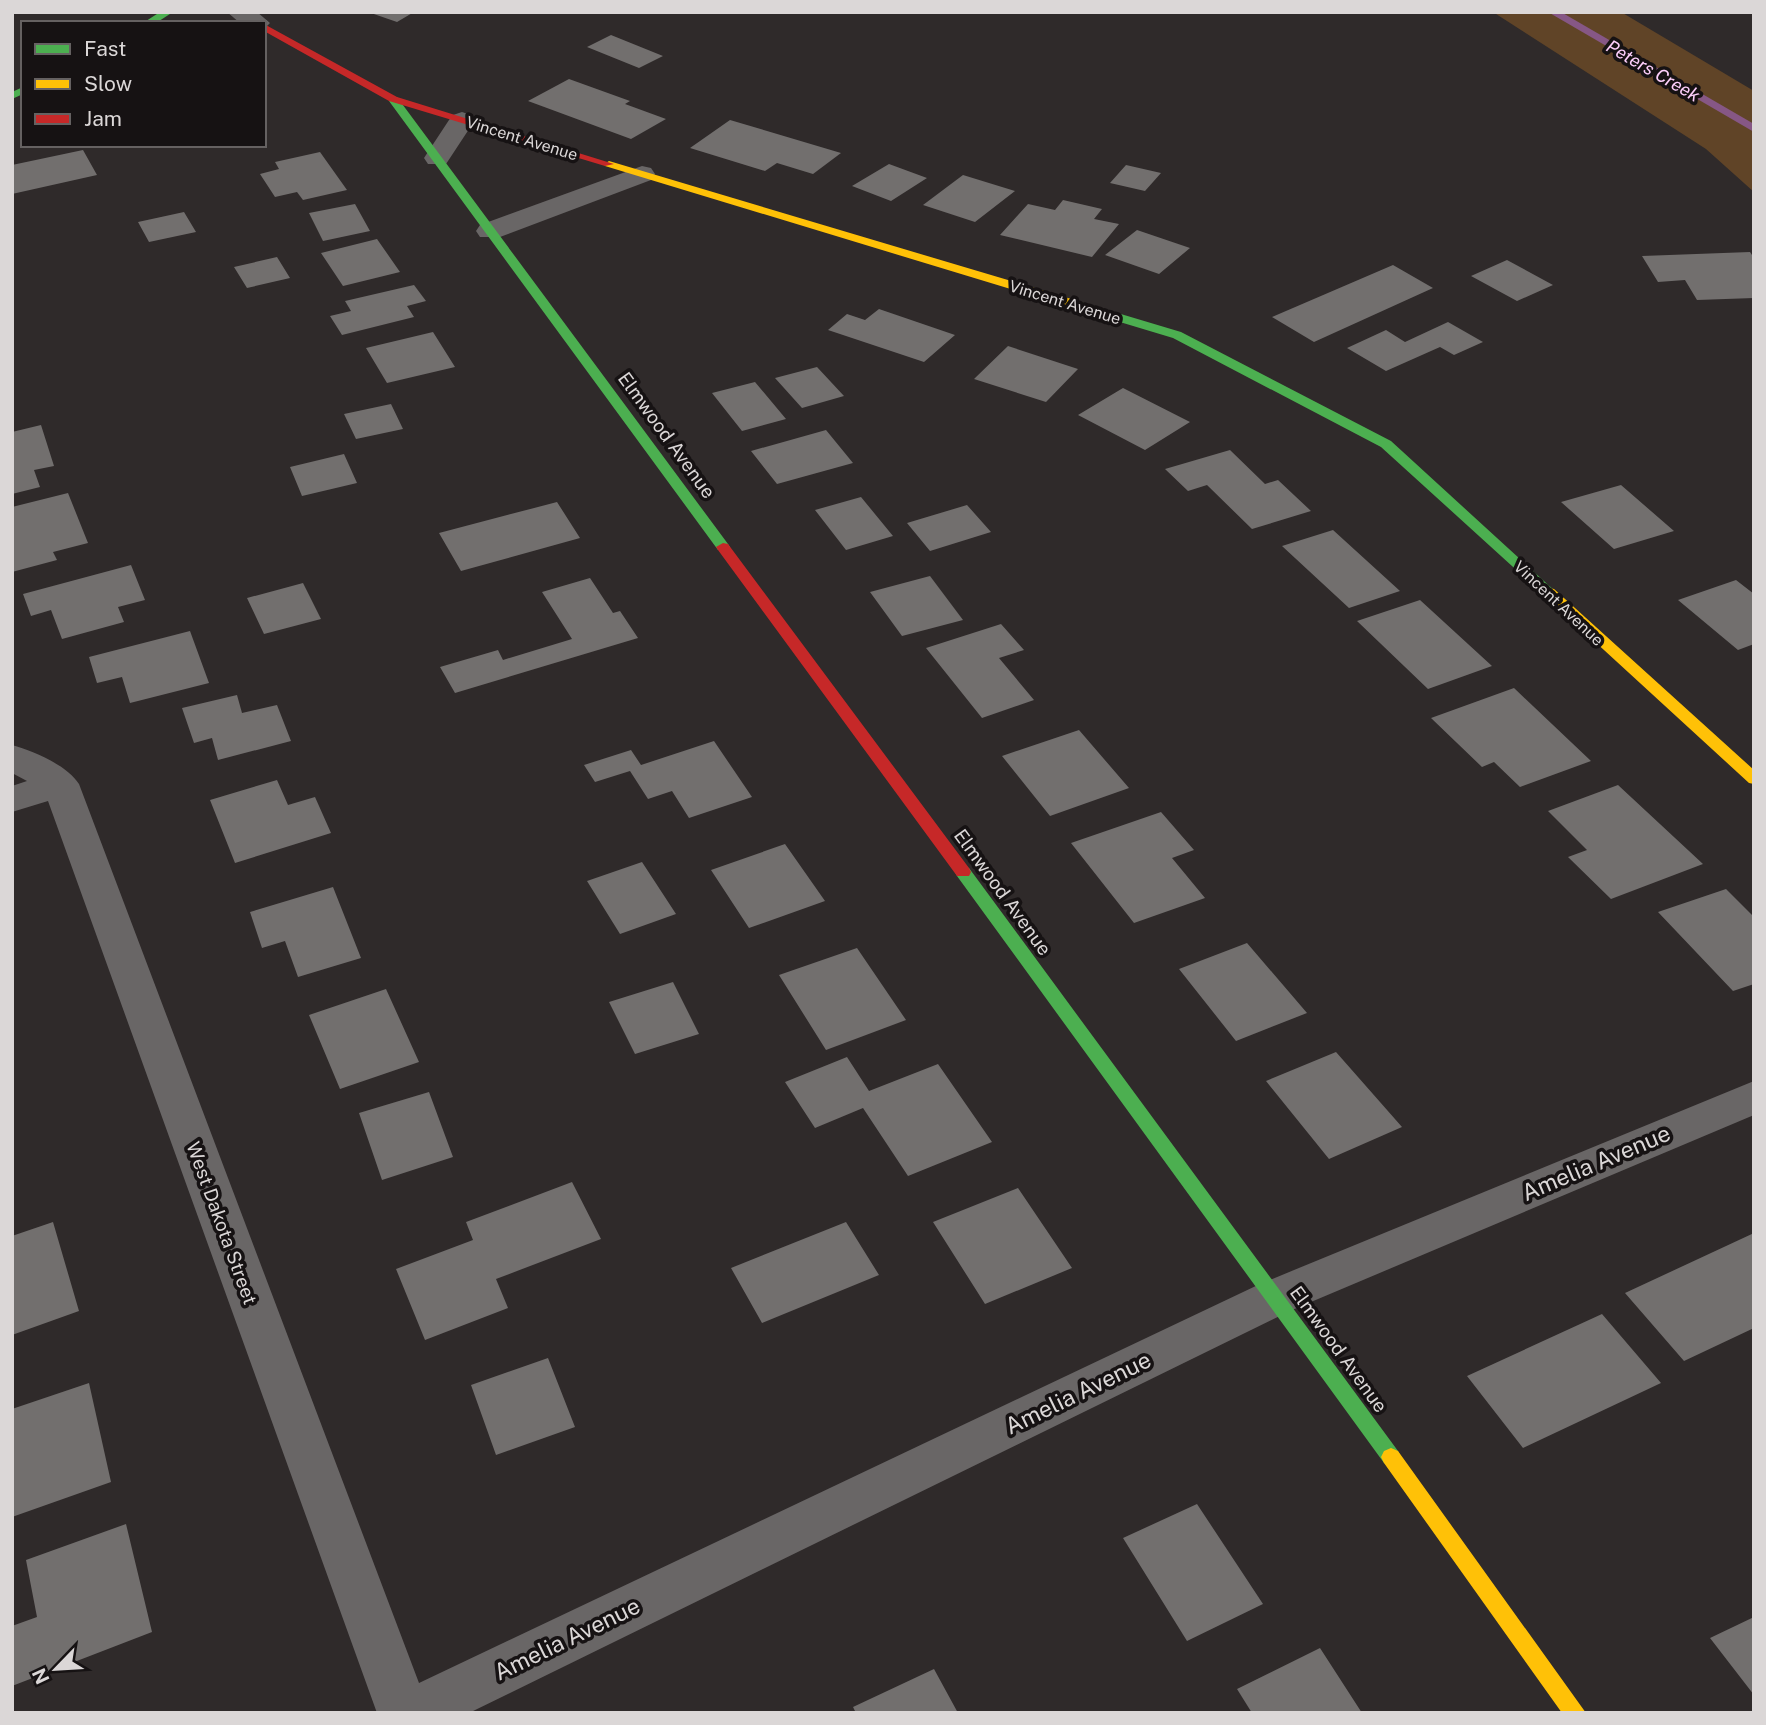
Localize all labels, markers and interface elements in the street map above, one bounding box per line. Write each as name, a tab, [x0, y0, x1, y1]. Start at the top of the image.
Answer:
legend	[21, 21, 266, 147]
water label: Peters Creek	[1603, 35, 1704, 106]
text: Fast	[84, 36, 126, 61]
text: Slow	[84, 71, 132, 96]
text: Jam	[84, 106, 122, 131]
street label: Vincent Avenue	[464, 112, 580, 164]
street label: Vincent Avenue	[1007, 276, 1123, 328]
street label: Elmwood Avenue	[614, 368, 720, 502]
street label: Vincent Avenue	[1510, 557, 1607, 650]
street label: Elmwood Avenue	[950, 825, 1056, 959]
street label: Amelia Avenue	[1517, 1119, 1674, 1206]
street label: West Dakota Street	[182, 1139, 262, 1307]
street label: Elmwood Avenue	[1286, 1282, 1392, 1416]
street label: Amelia Avenue	[1000, 1346, 1155, 1440]
street label: Amelia Avenue	[489, 1592, 644, 1686]
north arrow	[21, 1634, 91, 1704]
text: N	[27, 1665, 54, 1688]

